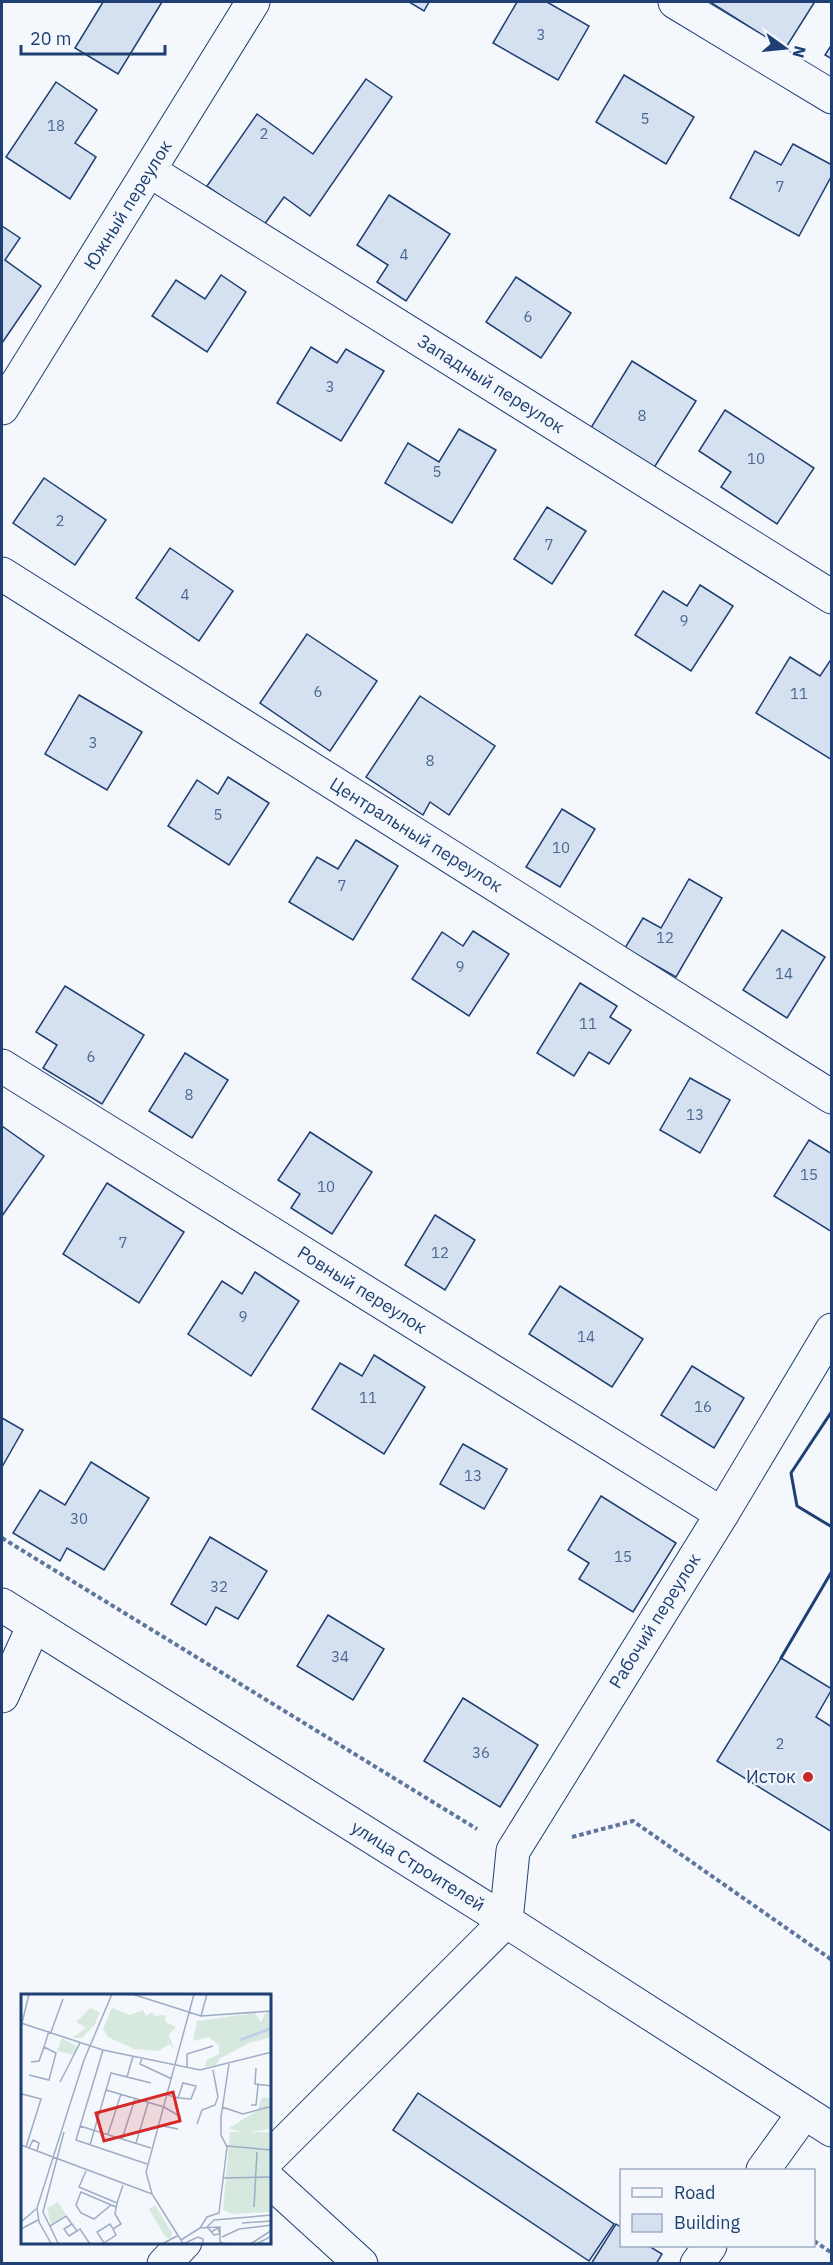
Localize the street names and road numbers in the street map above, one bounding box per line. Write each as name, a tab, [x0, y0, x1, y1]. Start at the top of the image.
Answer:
street label: Южный переулок	[78, 136, 177, 274]
street label: Западный переулок	[413, 329, 569, 438]
street label: Центральный переулок	[326, 772, 507, 897]
street label: Ровный переулок	[293, 1241, 431, 1339]
street label: Рабочий переулок	[604, 1549, 705, 1693]
street label: улица Строителей	[347, 1815, 490, 1916]

